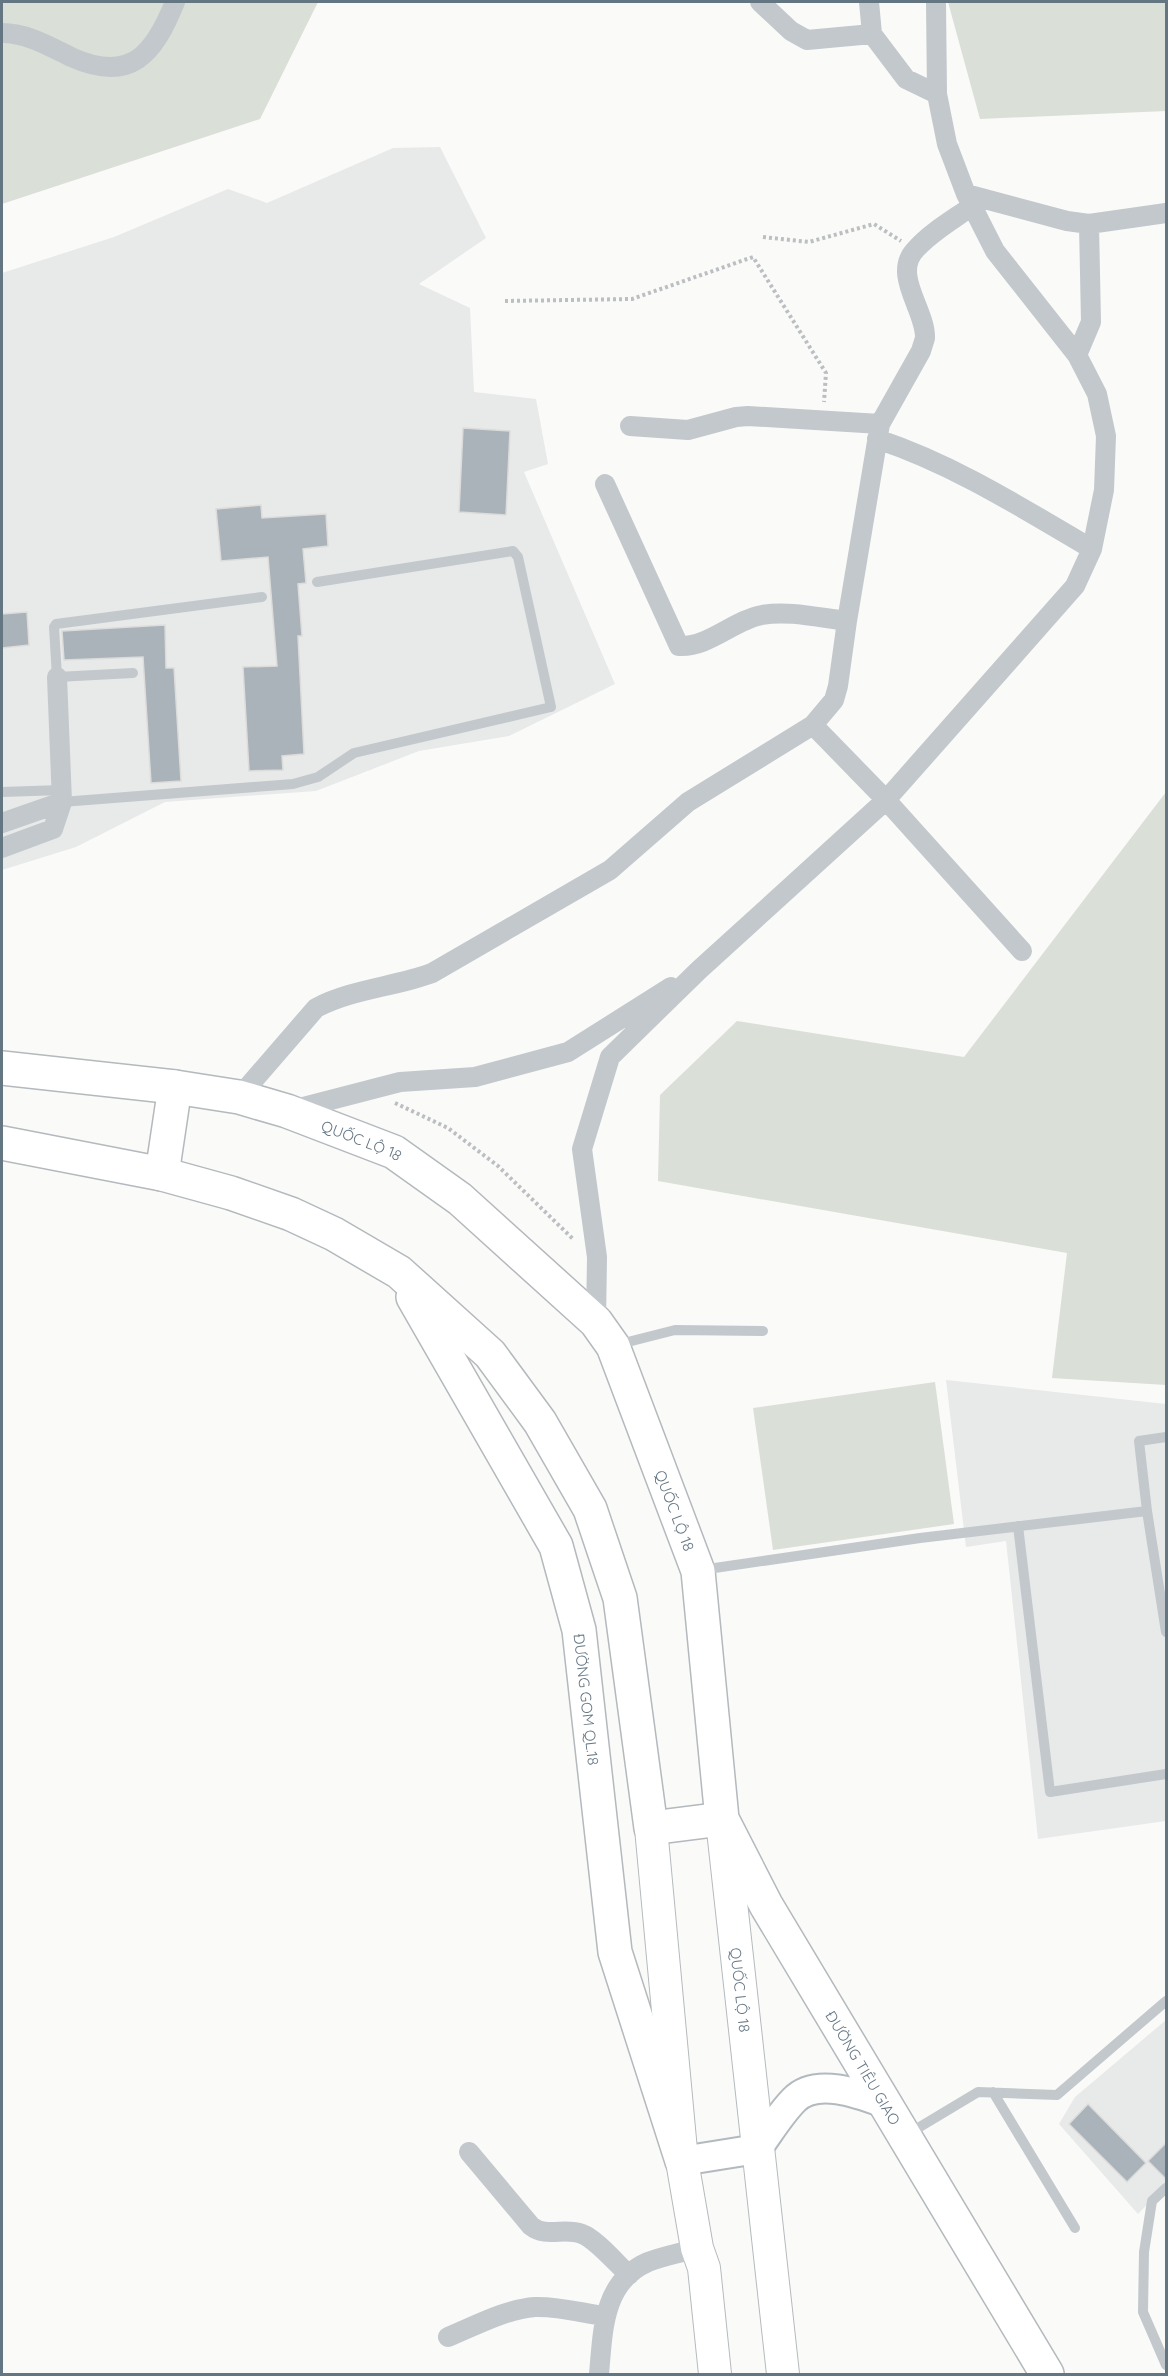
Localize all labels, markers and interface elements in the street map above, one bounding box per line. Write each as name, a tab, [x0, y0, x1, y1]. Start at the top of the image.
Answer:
street label: QUỐC LỘ 18	[319, 1116, 406, 1164]
street label: QUỐC LỘ 18	[651, 1467, 699, 1554]
street label: ĐƯỜNG GOM QL.18	[570, 1633, 604, 1766]
street label: QUỐC LỘ 18	[727, 1947, 755, 2033]
street label: ĐƯỜNG TIÊU GIAO	[822, 2007, 905, 2128]

